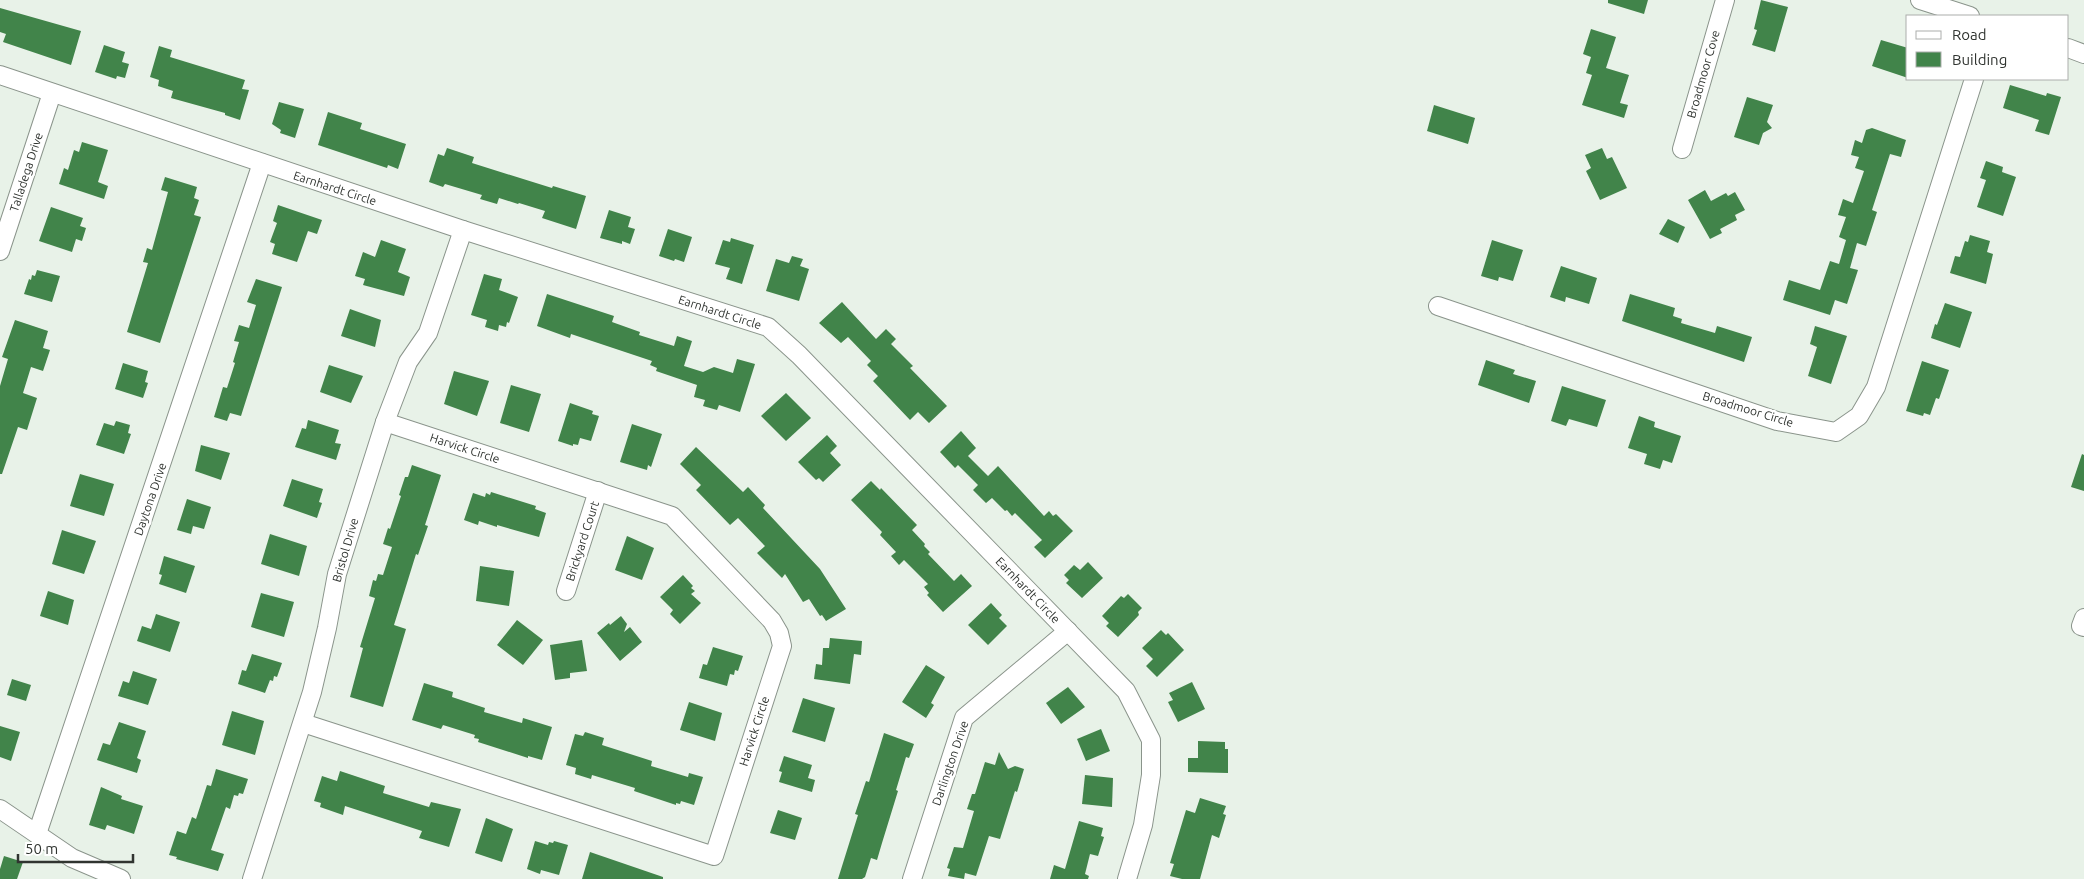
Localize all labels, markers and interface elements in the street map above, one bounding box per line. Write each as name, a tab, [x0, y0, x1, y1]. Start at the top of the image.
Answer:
legend	[1906, 15, 2069, 80]
text: Road	[1952, 26, 1987, 43]
street label: Broadmoor Cove	[1684, 29, 1722, 119]
text: Building	[1952, 51, 2007, 68]
street label: Talladega Drive	[7, 131, 45, 213]
street label: Earnhardt Circle	[292, 168, 378, 208]
street label: Earnhardt Circle	[677, 292, 763, 332]
street label: Broadmoor Circle	[1701, 389, 1795, 429]
street label: Harvick Circle	[428, 431, 502, 465]
street label: Daytona Drive	[131, 461, 169, 537]
street label: Brickyard Court	[563, 499, 601, 583]
street label: Bristol Drive	[330, 516, 360, 584]
street label: Earnhardt Circle	[993, 554, 1063, 626]
street label: Harvick Circle	[737, 694, 771, 768]
street label: Darlington Drive	[929, 719, 971, 807]
scale bar	[18, 832, 132, 864]
text: 50 m	[25, 840, 58, 857]

